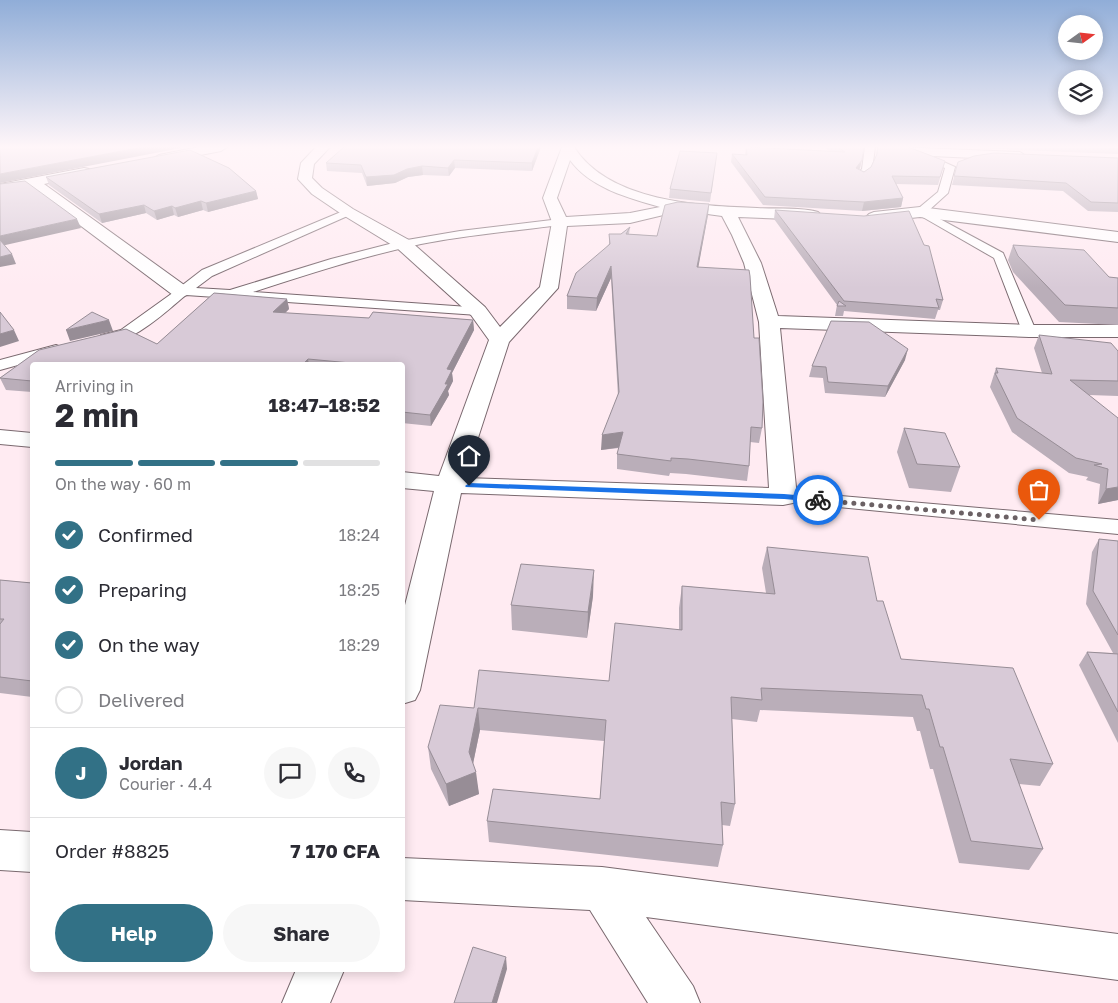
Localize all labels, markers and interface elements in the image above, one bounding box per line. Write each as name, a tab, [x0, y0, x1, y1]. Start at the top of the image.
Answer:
north arrow	[1058, 15, 1102, 60]
map controls	[1058, 15, 1103, 115]
button: layers	[1058, 70, 1103, 115]
text: Arriving in	[55, 376, 134, 396]
text: 18:47–18:52	[268, 393, 380, 416]
text: 2 min	[55, 396, 139, 434]
pin	[448, 435, 490, 486]
icon: home	[455, 442, 483, 470]
pin	[1018, 469, 1060, 520]
text: On the way · 60 m	[55, 474, 191, 494]
courier	[793, 475, 843, 525]
icon: bag	[1025, 476, 1053, 504]
icon: bike	[804, 486, 832, 514]
icon: check	[55, 521, 83, 549]
text: Confirmed	[98, 523, 193, 546]
text: 18:24	[339, 525, 380, 545]
icon: check	[55, 576, 83, 604]
text: Preparing	[98, 578, 187, 601]
text: 18:25	[339, 580, 380, 600]
icon: check	[55, 631, 83, 659]
text: On the way	[98, 633, 200, 656]
text: 18:29	[339, 635, 380, 655]
text: Delivered	[98, 688, 185, 711]
button: chat	[264, 747, 316, 799]
button: phone	[328, 747, 380, 799]
text: Jordan	[119, 751, 183, 774]
text: J	[76, 761, 86, 784]
text: Courier · 4.4	[119, 774, 212, 794]
text: Order #8825	[55, 839, 169, 862]
text: 7 170 CFA	[290, 839, 380, 862]
button: Help	[55, 904, 213, 962]
button: Share	[223, 904, 380, 962]

